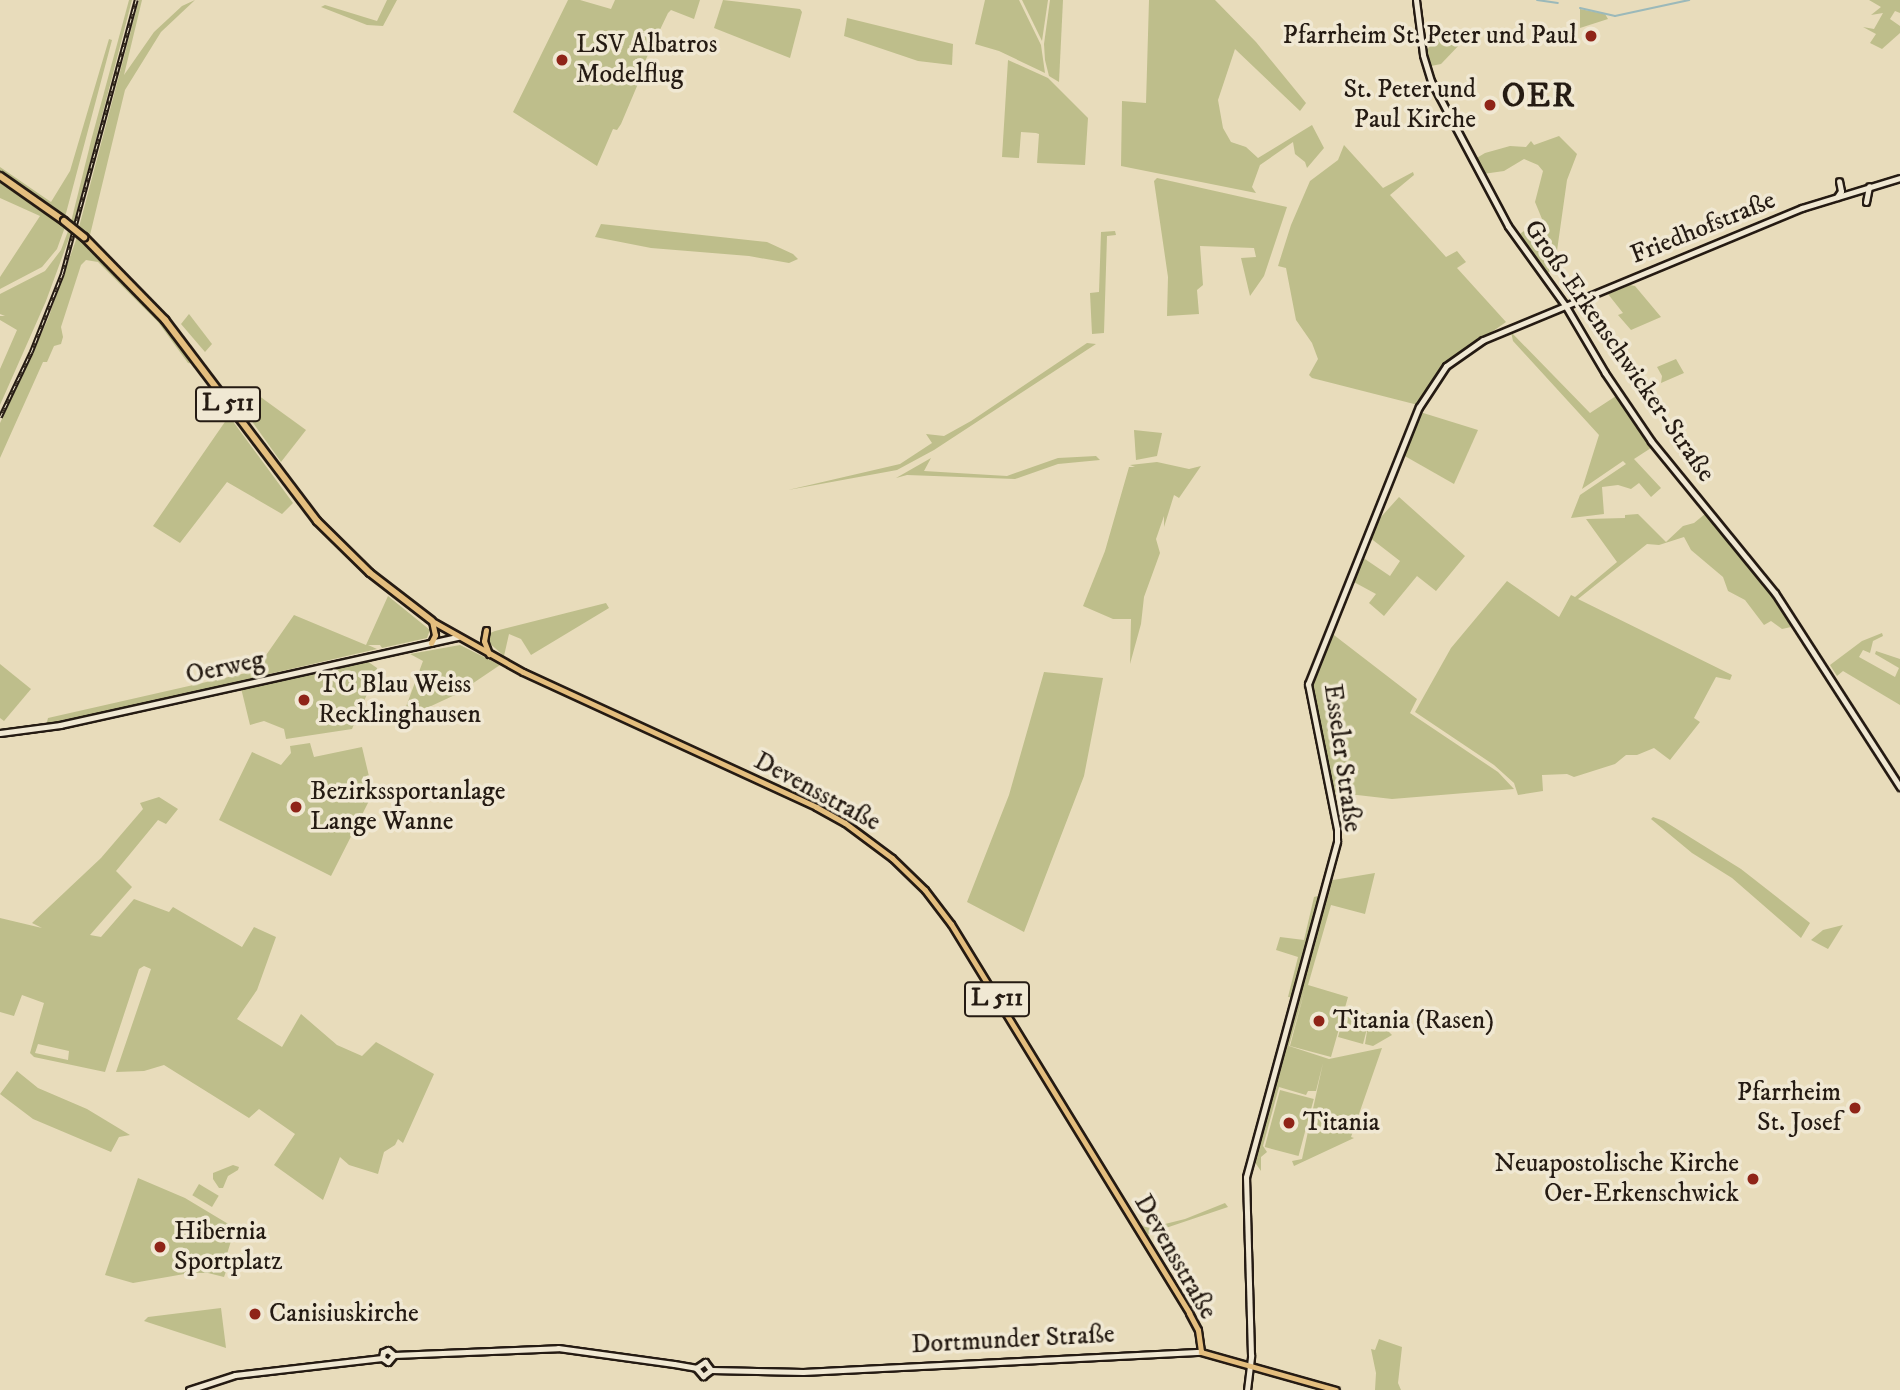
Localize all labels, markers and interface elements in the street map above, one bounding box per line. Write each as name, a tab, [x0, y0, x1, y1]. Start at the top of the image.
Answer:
place label: Pfarrheim St. Peter und Paul	[1283, 20, 1577, 52]
marker: Pfarrheim St. Peter und Paul	[1583, 28, 1599, 44]
place label: LSV Albatros Modelflug	[576, 29, 717, 90]
marker: LSV Albatros Modelflug	[554, 52, 570, 68]
place label: St. Peter und Paul Kirche	[1343, 74, 1476, 136]
district label: OER	[1502, 77, 1576, 117]
marker: St. Peter und Paul Kirche	[1482, 97, 1498, 113]
street label: Friedhofstraße	[1626, 185, 1780, 271]
street label: Groß-Erkenschwicker-Straße	[1517, 214, 1721, 488]
road number: L 511	[195, 384, 261, 424]
street label: Oerweg	[183, 645, 267, 691]
place label: TC Blau Weiss Recklinghausen	[318, 669, 481, 730]
street label: Esseler Straße	[1316, 682, 1368, 834]
marker: TC Blau Weiss Recklinghausen	[296, 692, 312, 708]
street label: Devensstraße	[748, 746, 886, 838]
place label: Bezirkssportanlage Lange Wanne	[310, 776, 506, 838]
marker: Bezirkssportanlage Lange Wanne	[288, 799, 304, 815]
road number: L 511	[964, 979, 1030, 1020]
place label: Titania (Rasen)	[1333, 1005, 1494, 1037]
marker: Titania (Rasen)	[1311, 1013, 1327, 1029]
place label: Pfarrheim St. Josef	[1737, 1077, 1841, 1138]
marker: Pfarrheim St. Josef	[1847, 1100, 1863, 1116]
place label: Titania	[1303, 1107, 1380, 1139]
marker: Titania	[1281, 1115, 1297, 1131]
place label: Neuapostolische Kirche Oer-Erkenschwick	[1494, 1148, 1739, 1210]
marker: Neuapostolische Kirche Oer-Erkenschwick	[1745, 1171, 1761, 1187]
street label: Devensstraße	[1127, 1189, 1223, 1325]
place label: Hibernia Sportplatz	[174, 1216, 283, 1278]
marker: Hibernia Sportplatz	[152, 1239, 168, 1255]
place label: Canisiuskirche	[269, 1298, 419, 1330]
marker: Canisiuskirche	[247, 1306, 263, 1322]
street label: Dortmunder Straße	[911, 1319, 1115, 1361]

